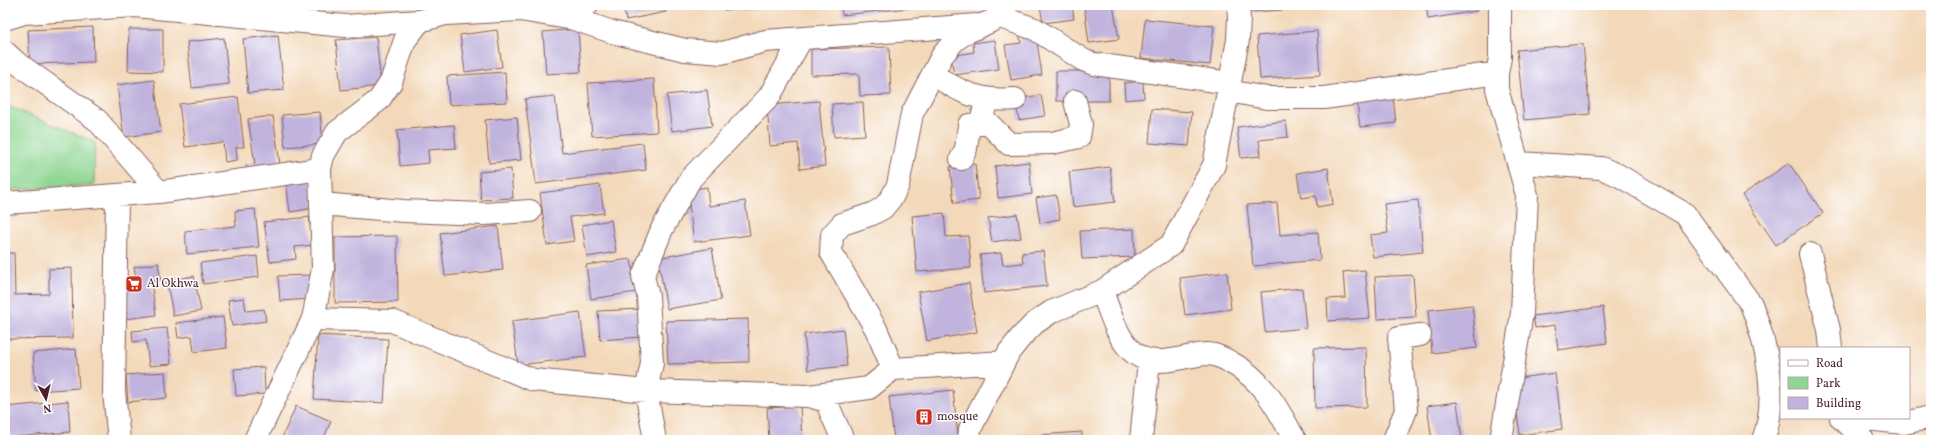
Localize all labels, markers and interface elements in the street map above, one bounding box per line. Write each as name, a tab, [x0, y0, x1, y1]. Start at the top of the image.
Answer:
supermarket icon: Al Okhwa	[124, 274, 144, 294]
place label: Al Okhwa	[147, 276, 199, 292]
legend	[1780, 347, 1910, 419]
text: Road	[1816, 356, 1843, 372]
text: Park	[1816, 376, 1841, 392]
north arrow	[26, 379, 66, 419]
text: Building	[1816, 396, 1861, 412]
text: N	[42, 399, 52, 415]
building icon: mosque	[914, 407, 934, 427]
place label: mosque	[937, 409, 978, 425]

